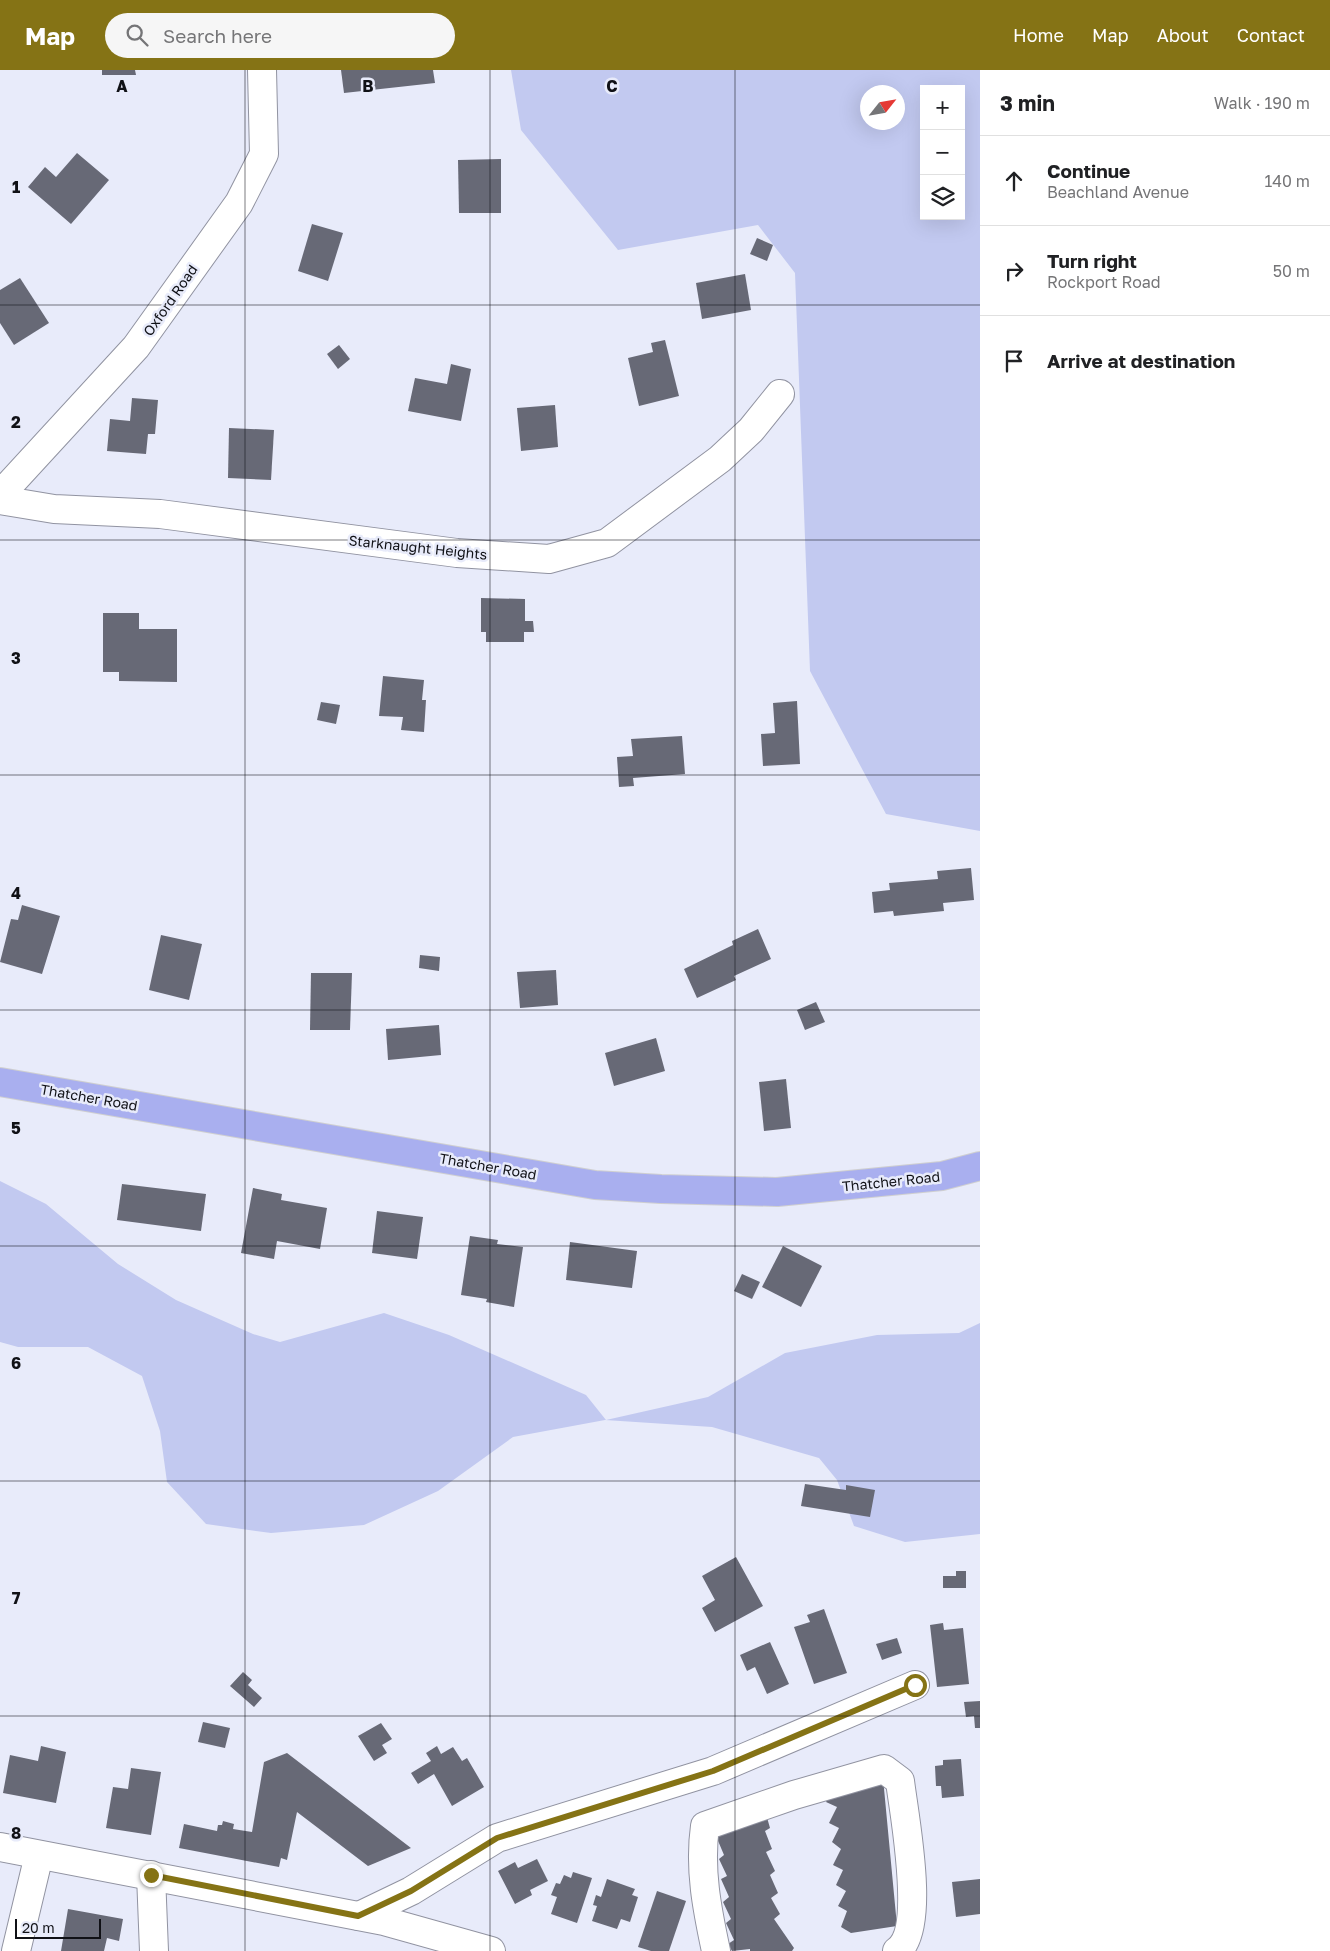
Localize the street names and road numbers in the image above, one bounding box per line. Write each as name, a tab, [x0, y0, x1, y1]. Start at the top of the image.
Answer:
street label: Oxford Road	[139, 261, 201, 339]
street label: Starknaught Heights	[348, 531, 488, 563]
street label: Thatcher Road	[39, 1080, 139, 1114]
street label: Thatcher Road	[438, 1149, 538, 1183]
street label: Thatcher Road	[841, 1167, 941, 1195]

